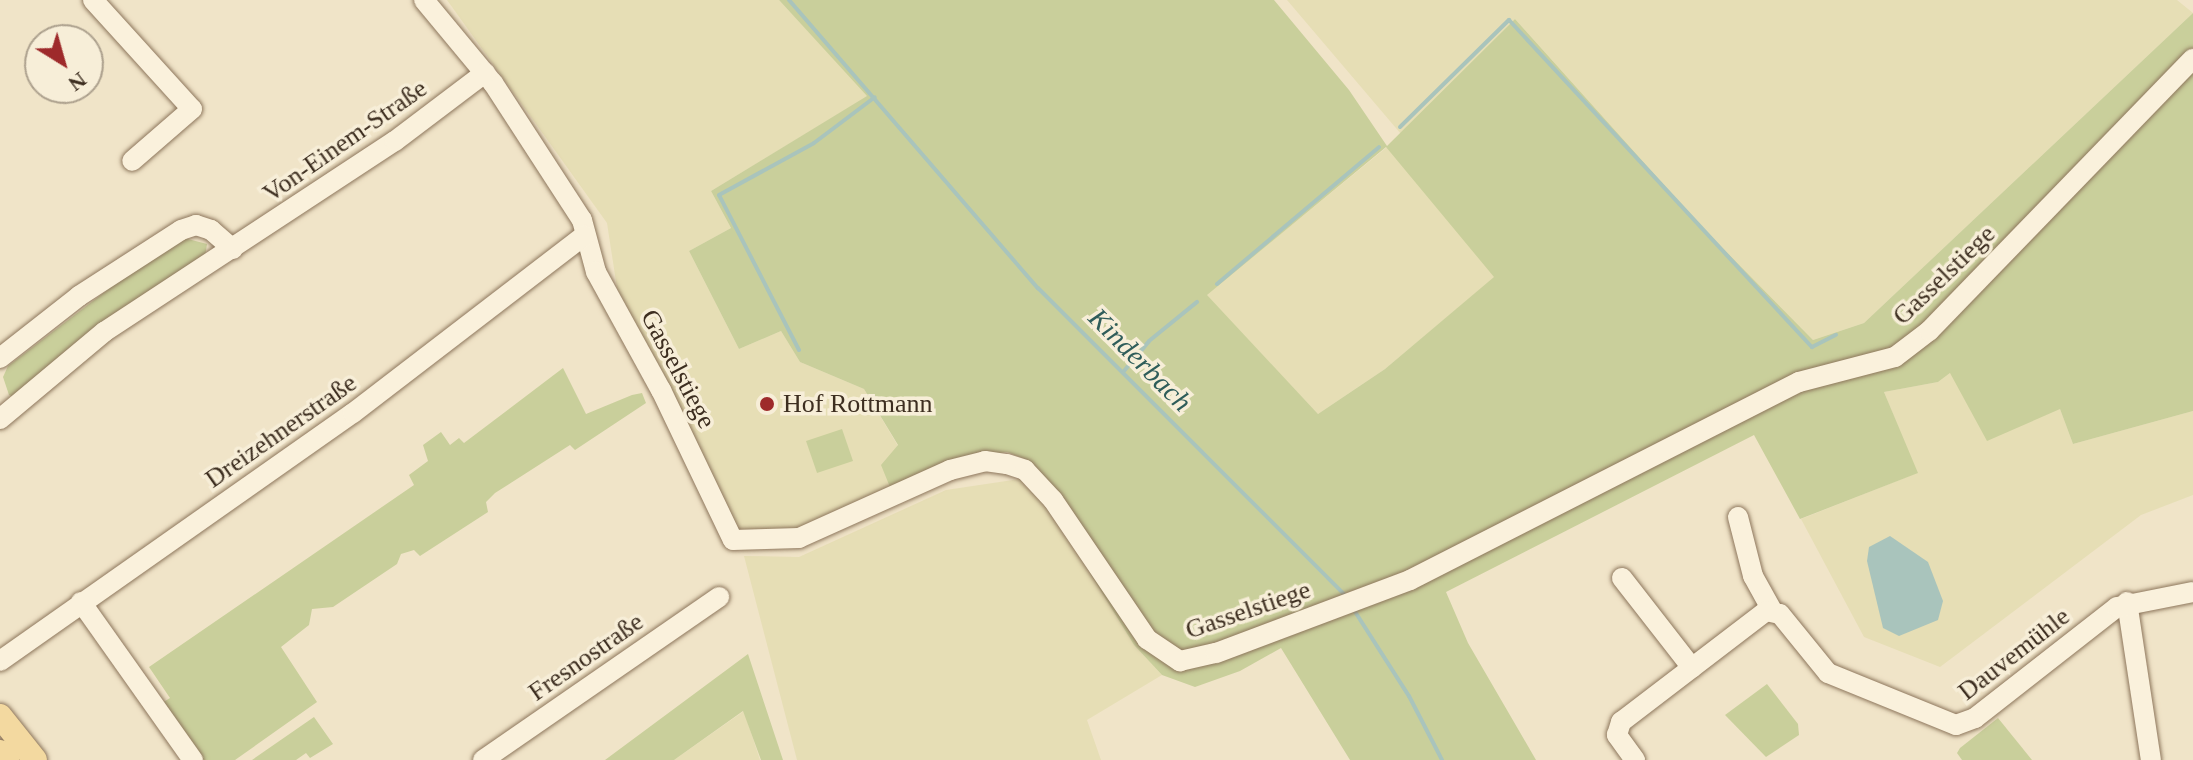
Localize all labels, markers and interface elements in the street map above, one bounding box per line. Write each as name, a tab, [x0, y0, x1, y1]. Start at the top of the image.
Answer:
north arrow	[24, 24, 104, 104]
text: N	[64, 67, 91, 97]
street label: Von-Einem-Straße	[257, 73, 433, 209]
street label: Gasselstiege	[1886, 219, 2002, 331]
water label: Kinderbach	[1081, 301, 1199, 419]
street label: Gasselstiege	[634, 304, 722, 434]
street label: Dreizehnerstraße	[199, 367, 363, 495]
place label: Hof Rottmann	[783, 388, 932, 420]
marker: Hof Rottmann	[758, 395, 776, 413]
street label: Gasselstiege	[1181, 574, 1315, 646]
street label: Dauvemühle	[1952, 601, 2076, 707]
street label: Fresnostraße	[523, 606, 649, 708]

